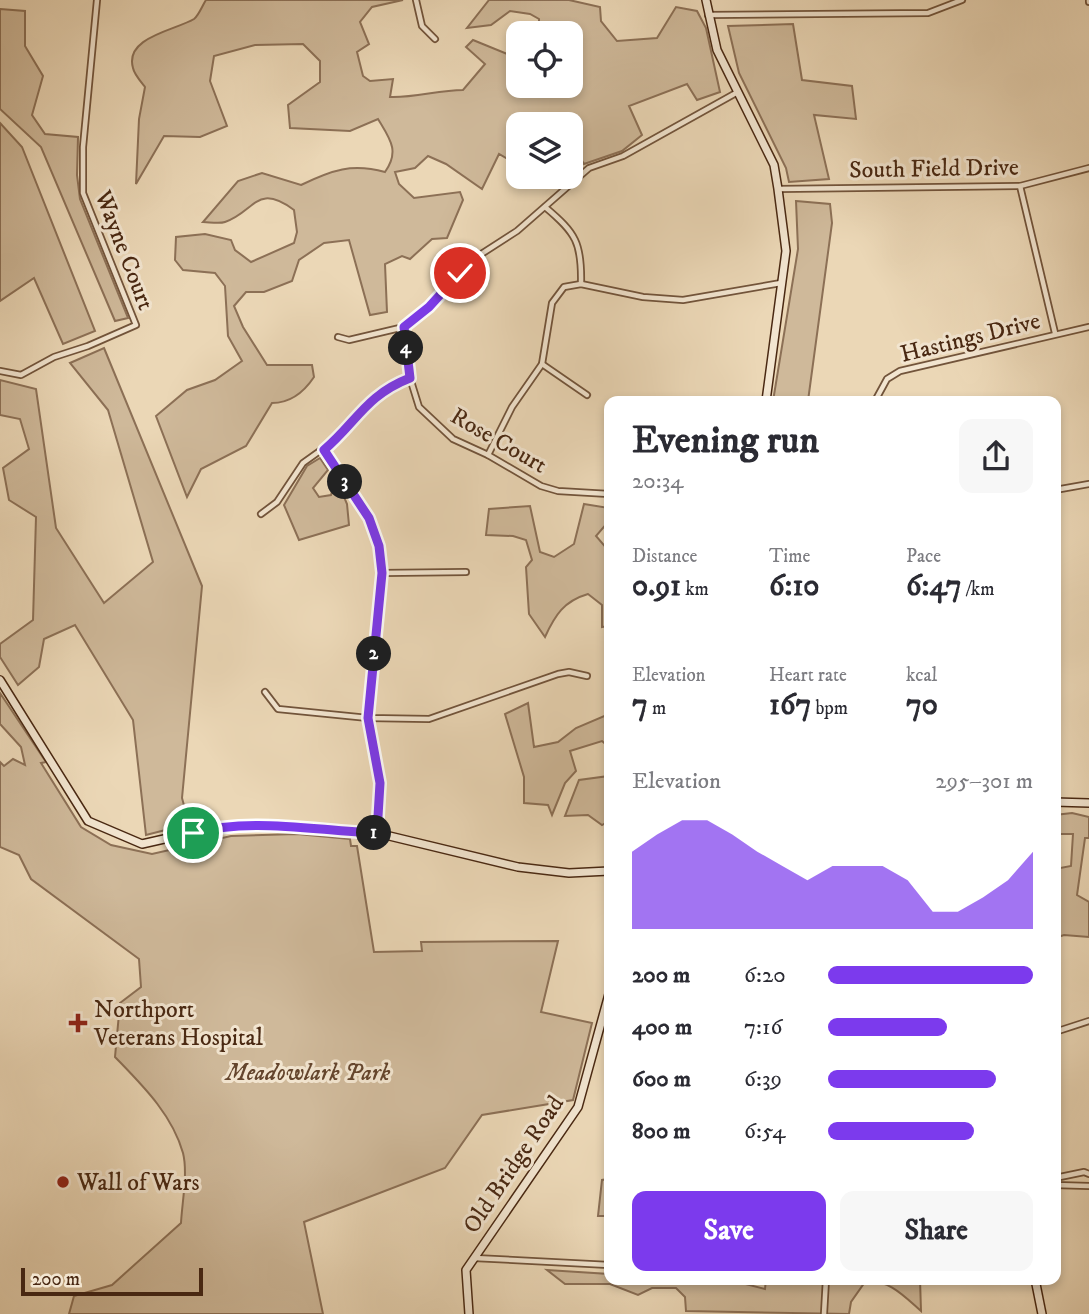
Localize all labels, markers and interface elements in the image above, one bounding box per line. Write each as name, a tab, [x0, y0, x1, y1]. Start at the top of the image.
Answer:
map controls	[506, 21, 583, 189]
button: locate	[506, 21, 583, 98]
button: layers	[506, 112, 583, 189]
street label: South Field Drive	[849, 153, 1019, 185]
street label: Wayne Court	[87, 186, 161, 315]
pin	[430, 243, 490, 303]
icon: check	[441, 254, 479, 292]
street label: Hastings Drive	[897, 306, 1043, 370]
pin: 4	[388, 330, 424, 366]
text: 4	[400, 336, 411, 359]
street label: Rose Court	[445, 401, 552, 481]
text: Evening run	[632, 417, 819, 465]
button: share	[959, 419, 1033, 493]
pin: 3	[328, 464, 362, 500]
text: 20:34	[632, 467, 684, 496]
text: 3	[341, 470, 348, 493]
text: Distance	[632, 545, 697, 568]
text: Time	[769, 545, 810, 568]
text: Pace	[906, 545, 941, 568]
text: 0.91	[632, 568, 681, 605]
text: 6:10	[769, 568, 820, 605]
text: 6:47	[906, 568, 962, 605]
text: km	[681, 578, 709, 601]
text: /km	[962, 578, 994, 601]
pin: 2	[356, 636, 392, 672]
text: 2	[369, 642, 378, 665]
text: Elevation	[632, 664, 706, 687]
text: Heart rate	[769, 664, 847, 687]
text: kcal	[906, 664, 937, 687]
text: 7	[632, 687, 648, 724]
text: 167	[769, 687, 811, 724]
text: 70	[906, 687, 938, 724]
text: m	[648, 697, 666, 720]
text: bpm	[811, 697, 848, 720]
text: Elevation	[632, 767, 721, 796]
text: 295–301 m	[935, 767, 1033, 796]
pin	[163, 803, 223, 863]
icon: arrive	[174, 814, 212, 852]
pin: 1	[356, 816, 392, 850]
text: 1	[370, 821, 377, 844]
text: 200 m	[632, 961, 690, 990]
text: 6:20	[744, 961, 786, 990]
place label: Northport Veterans Hospital	[93, 995, 264, 1053]
marker: Northport Veterans Hospital	[68, 1013, 88, 1033]
text: 400 m	[632, 1013, 692, 1042]
text: 7:16	[744, 1013, 782, 1042]
park label: Meadowlark Park	[224, 1058, 390, 1088]
text: 600 m	[632, 1065, 691, 1094]
text: 6:39	[744, 1065, 782, 1094]
street label: Old Bridge Road	[457, 1090, 571, 1239]
text: 800 m	[632, 1117, 690, 1146]
text: 6:54	[744, 1117, 785, 1146]
place label: Wall of Wars	[76, 1168, 199, 1198]
marker: Wall of Wars	[55, 1174, 71, 1190]
button: Save	[632, 1191, 826, 1271]
button: Share	[840, 1191, 1033, 1271]
scale bar	[21, 1265, 203, 1297]
text: 200 m	[32, 1268, 80, 1291]

